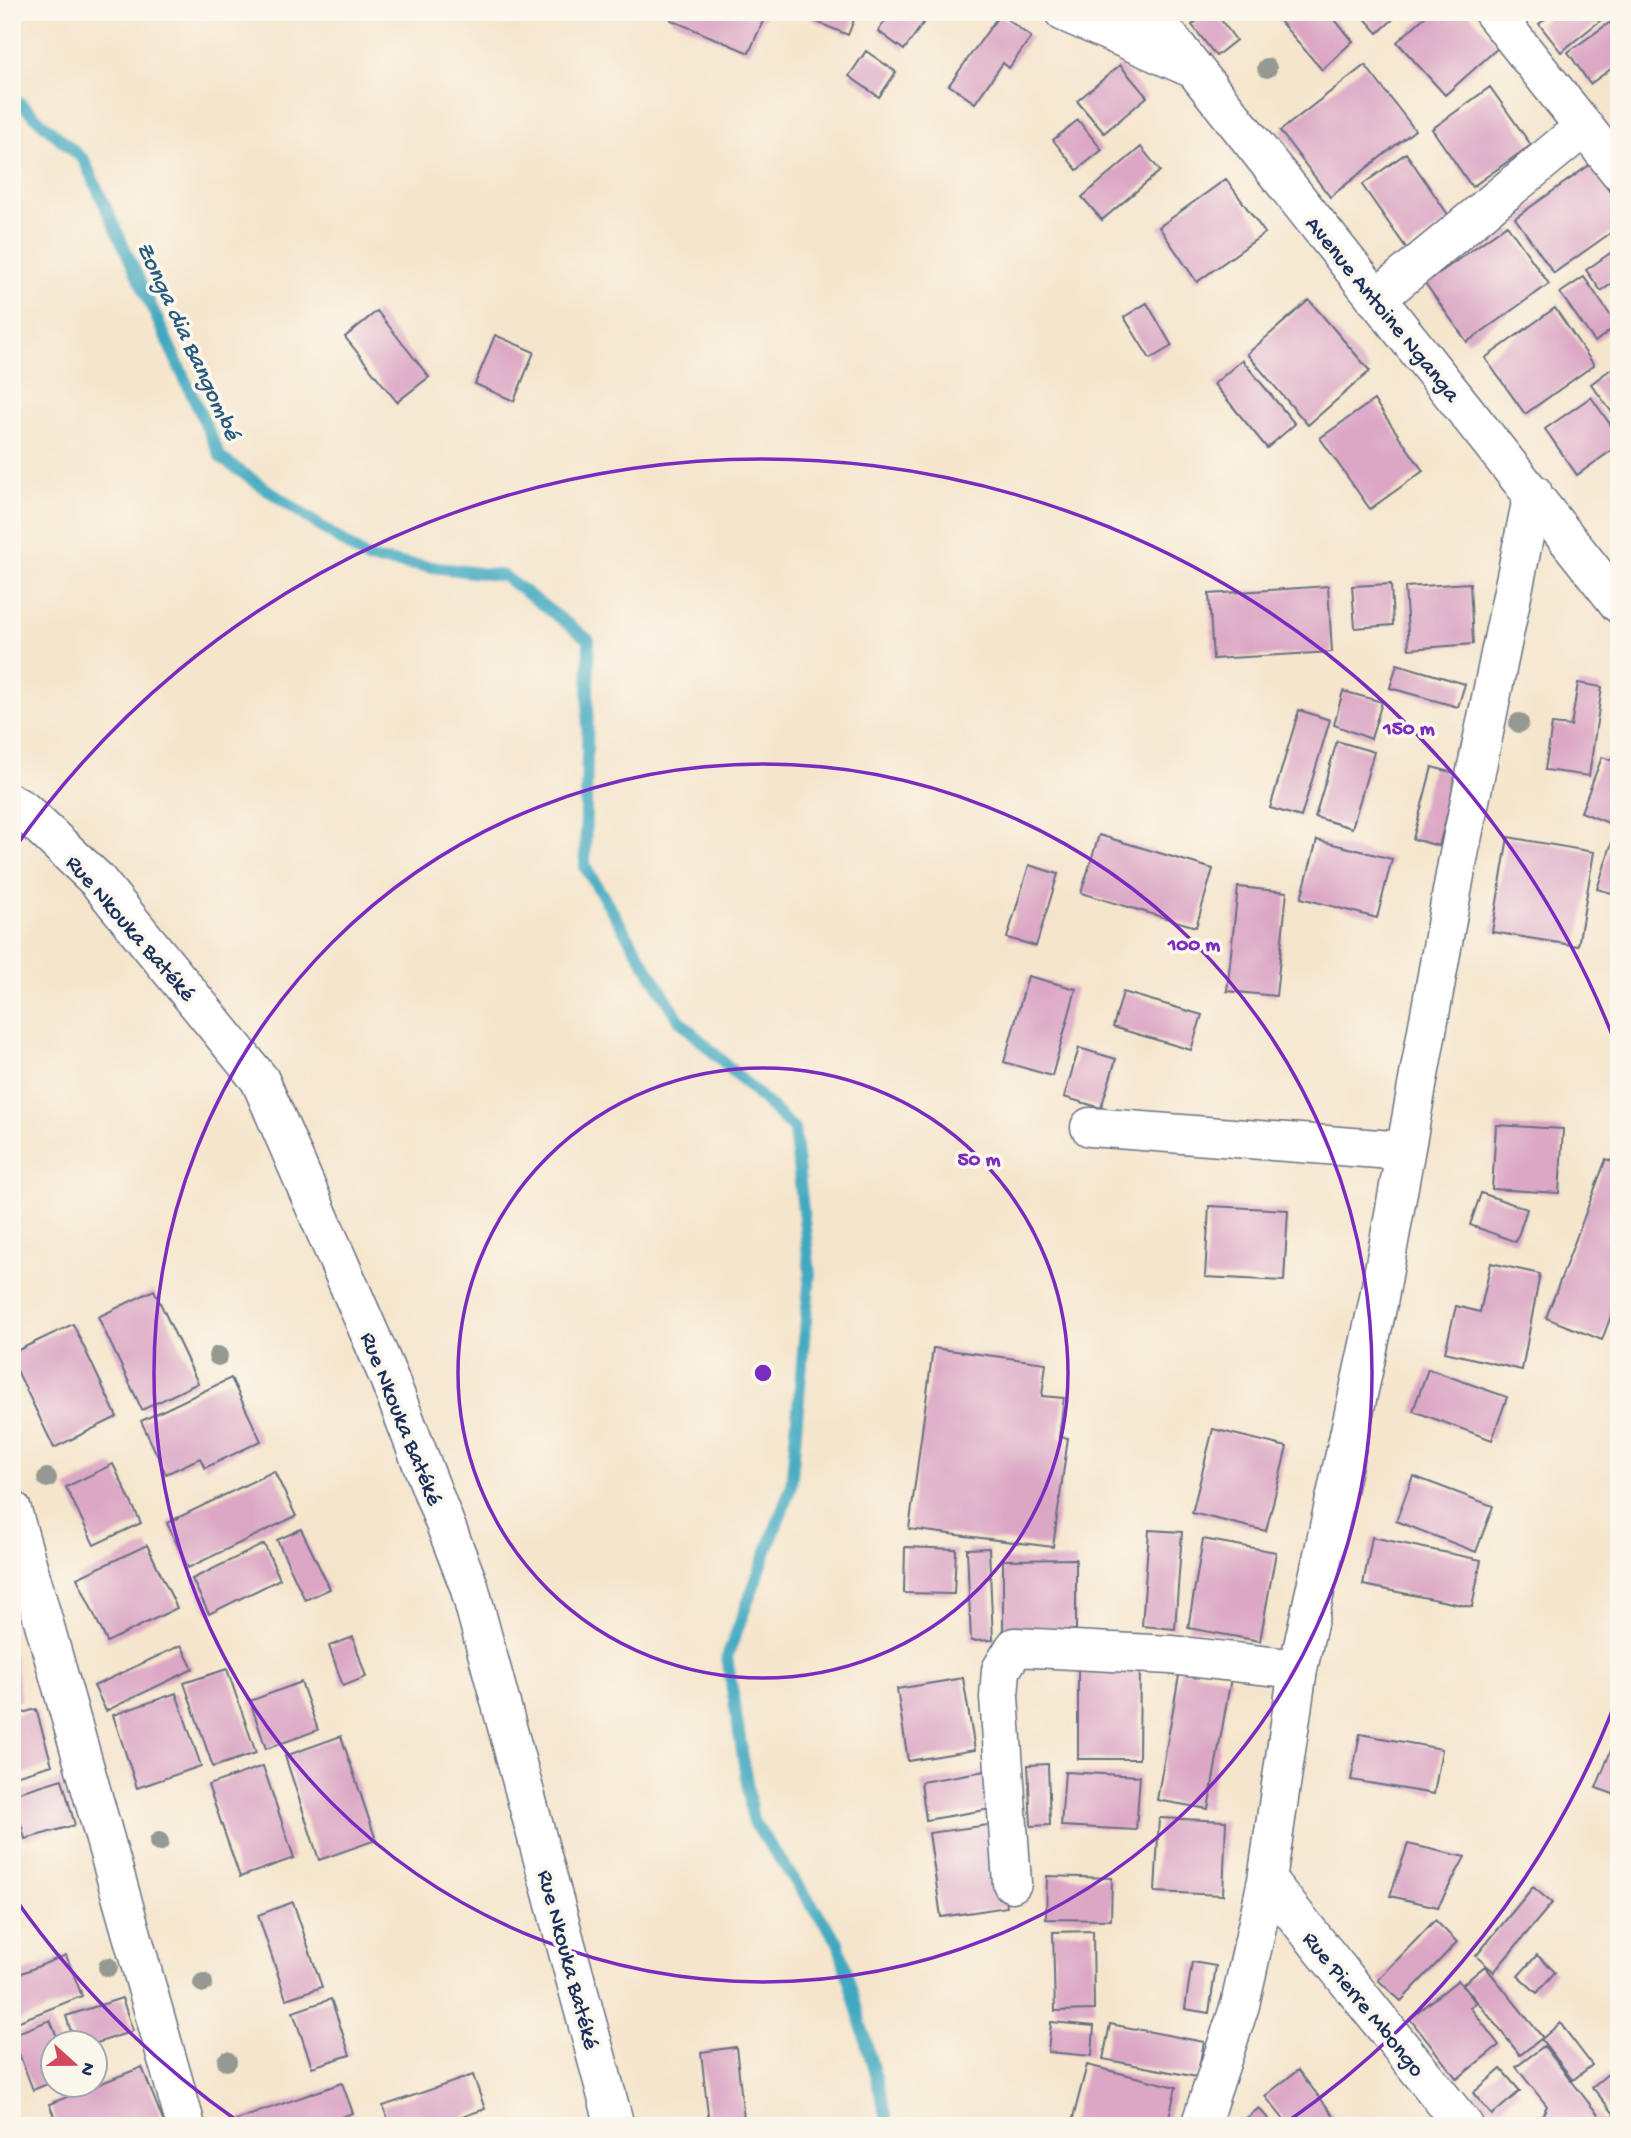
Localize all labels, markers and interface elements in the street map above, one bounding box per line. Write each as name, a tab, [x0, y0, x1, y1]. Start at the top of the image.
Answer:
street label: Avenue Antoine Nganga	[1298, 212, 1465, 410]
water label: Zonga dia Bangombé	[128, 238, 246, 447]
text: 150 m	[1382, 718, 1435, 743]
street label: Rue Nkouka Batéké	[59, 851, 201, 1009]
text: 100 m	[1167, 934, 1220, 959]
text: 50 m	[958, 1149, 1001, 1174]
street label: Rue Nkouka Batéké	[353, 1329, 447, 1511]
centre of rings	[751, 1361, 775, 1385]
street label: Rue Nkouka Batéké	[530, 1867, 604, 2054]
street label: Rue Pierre Mbongo	[1295, 1927, 1429, 2083]
north arrow	[38, 2030, 108, 2100]
text: N	[74, 2059, 100, 2079]

